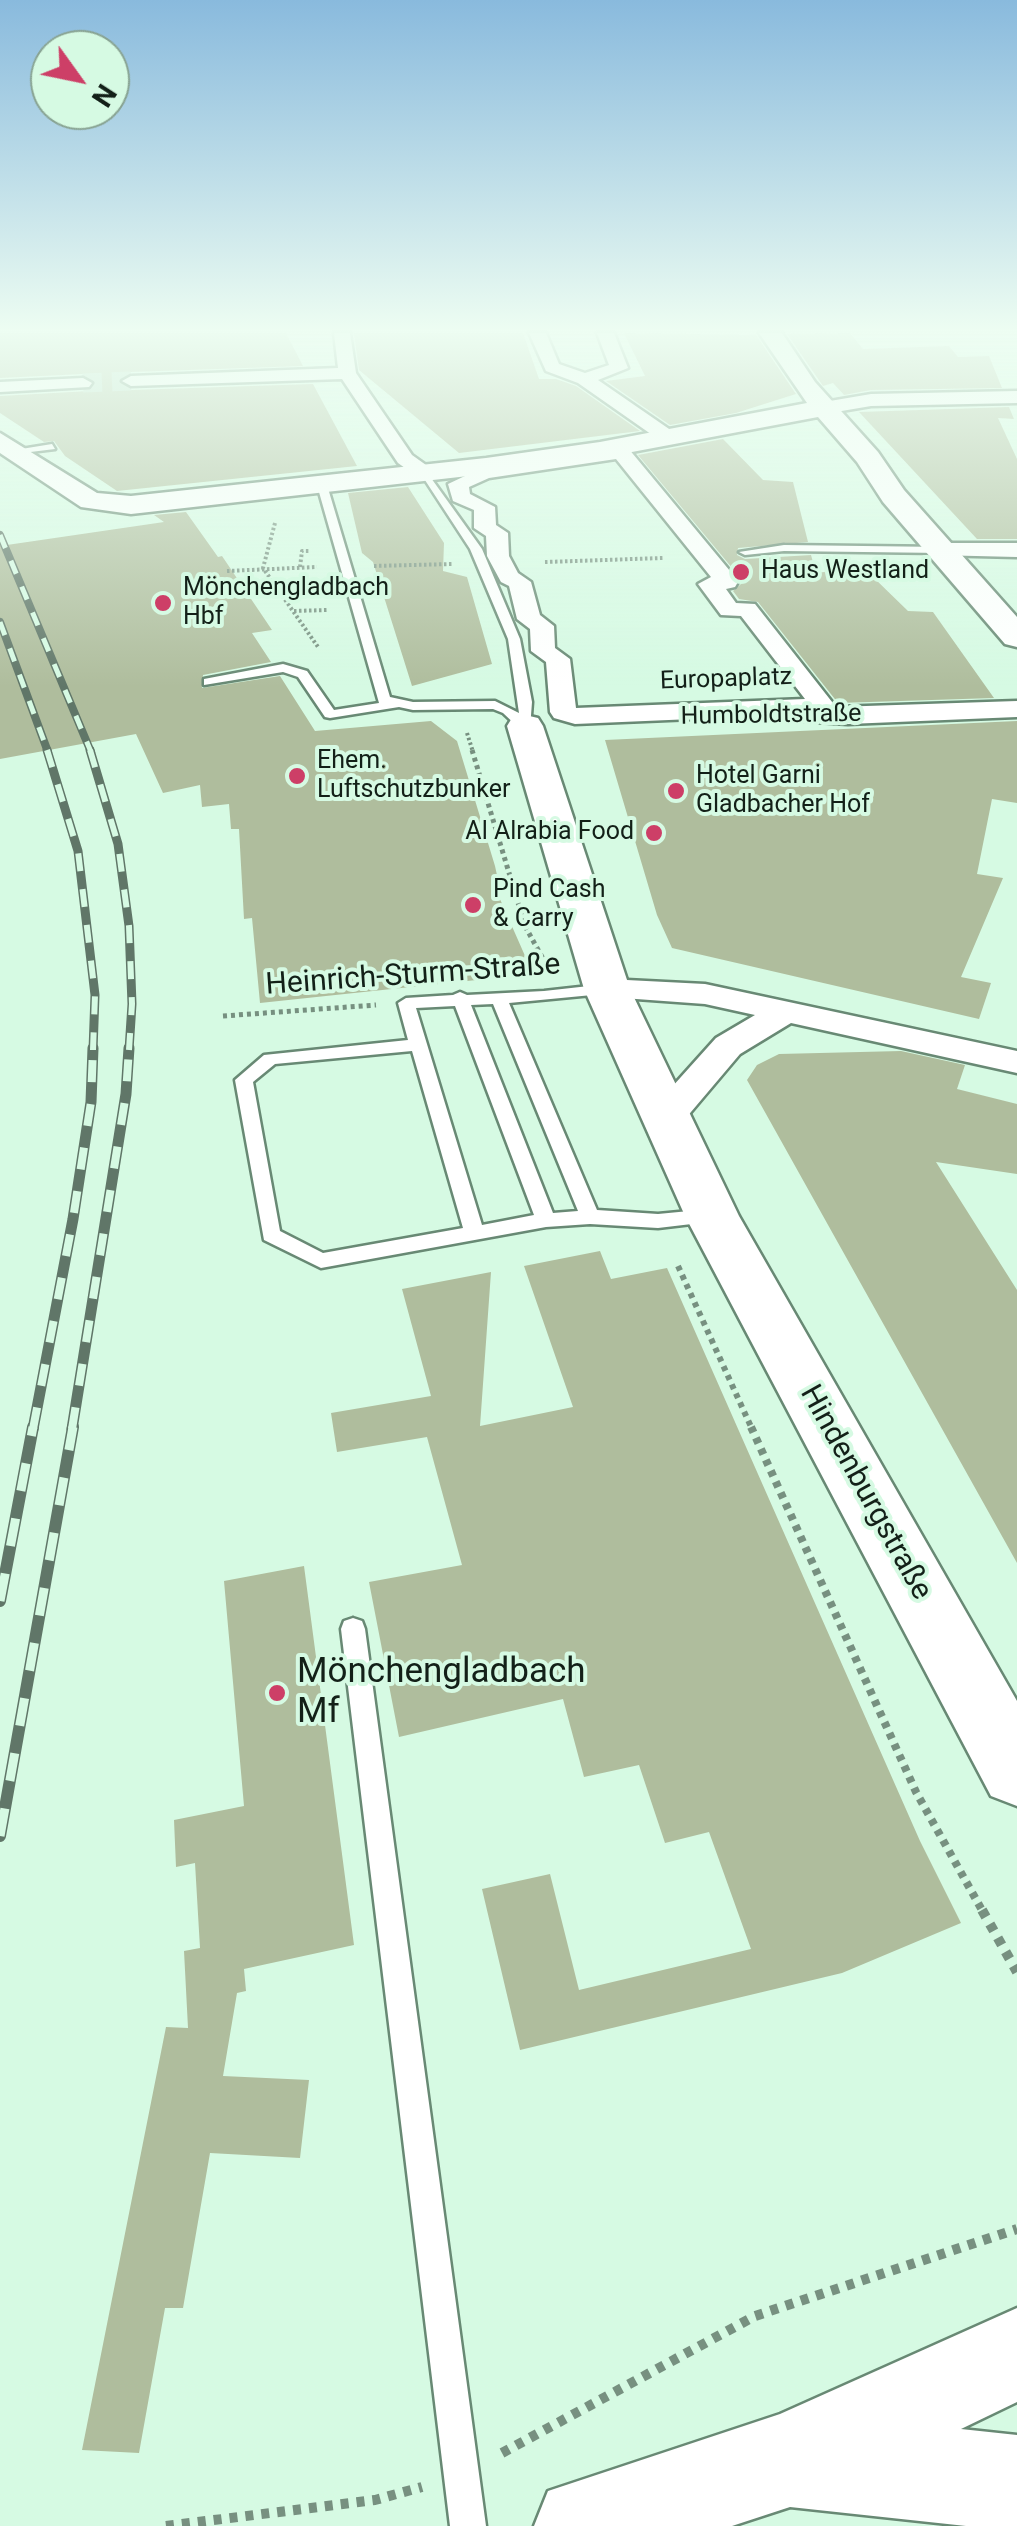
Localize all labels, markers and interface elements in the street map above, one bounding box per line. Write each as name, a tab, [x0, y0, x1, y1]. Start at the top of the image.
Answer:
north arrow	[30, 30, 130, 130]
text: N	[85, 78, 123, 113]
place label: Haus Westland	[761, 557, 929, 587]
marker: Haus Westland	[730, 561, 752, 583]
place label: Mönchengladbach Hbf	[183, 574, 389, 633]
marker: Mönchengladbach Hbf	[152, 592, 174, 614]
street label: Europaplatz	[659, 663, 793, 697]
street label: Humboldtstraße	[680, 699, 862, 733]
place label: Ehem. Luftschutzbunker	[317, 747, 510, 806]
place label: Hotel Garni Gladbacher Hof	[696, 762, 870, 821]
marker: Ehem. Luftschutzbunker	[286, 765, 308, 787]
marker: Hotel Garni Gladbacher Hof	[665, 780, 687, 802]
place label: Al Alrabia Food	[465, 818, 634, 848]
marker: Al Alrabia Food	[643, 822, 665, 844]
place label: Pind Cash & Carry	[493, 876, 606, 935]
marker: Pind Cash & Carry	[462, 894, 484, 916]
street label: Heinrich-Sturm-Straße	[264, 948, 562, 1004]
street label: Hindenburgstraße	[791, 1379, 939, 1607]
place label: Mönchengladbach Mf	[297, 1652, 586, 1734]
marker: Mönchengladbach Mf	[266, 1682, 288, 1704]

